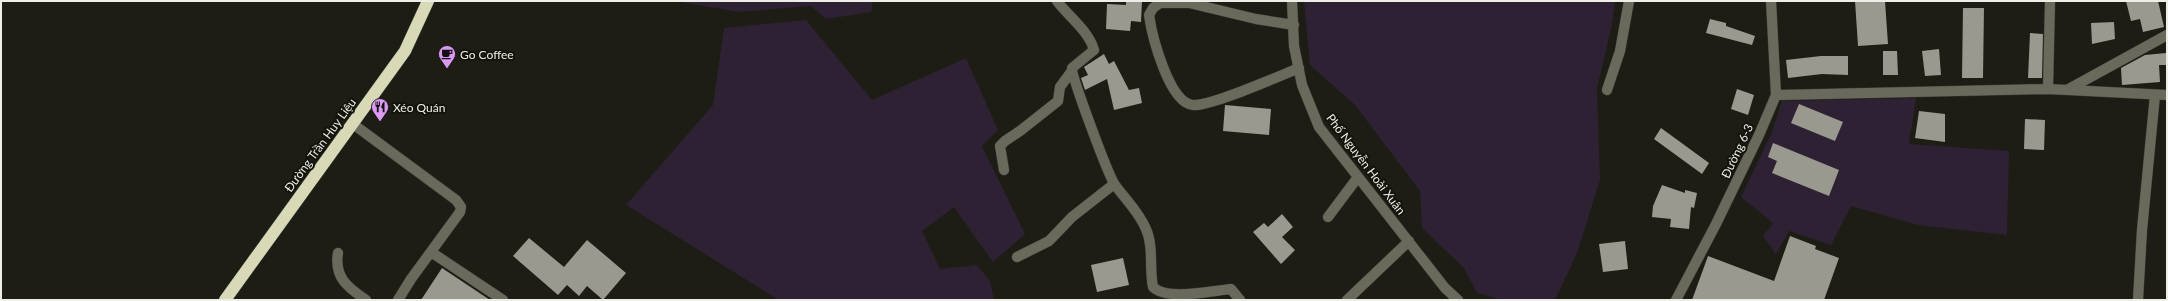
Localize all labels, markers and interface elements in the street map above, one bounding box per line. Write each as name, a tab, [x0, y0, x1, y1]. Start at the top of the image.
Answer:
cafe icon: Go Coffee	[437, 44, 457, 69]
place label: Go Coffee	[460, 47, 514, 62]
street label: Đường Trần Huy Liệu	[281, 95, 359, 195]
restaurant icon: Xéo Quán	[370, 97, 390, 122]
place label: Xéo Quán	[393, 100, 445, 115]
street label: Phố Nguyễn Hoài Xuân	[1323, 111, 1409, 217]
street label: Đường 6-3	[1718, 121, 1756, 181]

